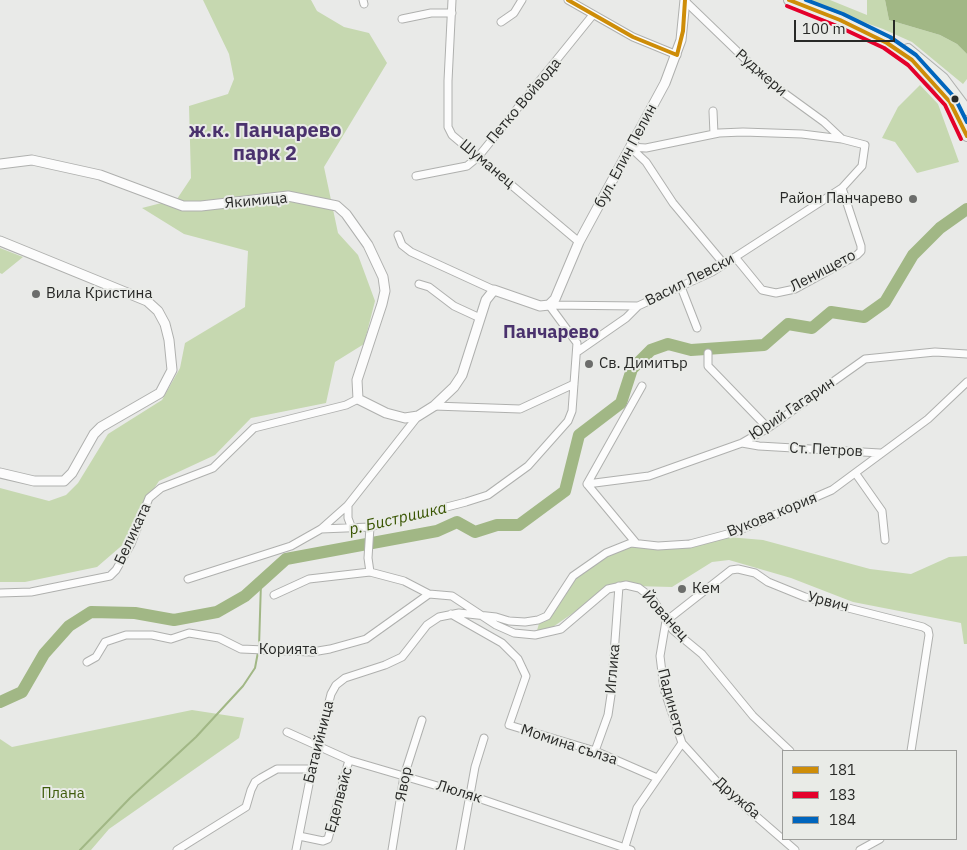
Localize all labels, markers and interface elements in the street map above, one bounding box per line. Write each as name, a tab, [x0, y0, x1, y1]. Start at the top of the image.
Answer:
scale bar	[797, 10, 898, 42]
text: 100 m	[802, 19, 846, 38]
street label: Руджери	[731, 46, 791, 100]
street label: Петко Войвода	[483, 55, 565, 147]
unlabelled marker	[950, 94, 960, 104]
street label: бул. Елин Пелин	[591, 101, 661, 211]
district label: ж.к. Панчарево парк 2	[188, 119, 342, 166]
street label: Шуманец	[456, 136, 518, 192]
street label: Якимица	[224, 189, 288, 213]
place label: Район Панчарево	[779, 190, 903, 208]
marker: Район Панчарево	[907, 193, 919, 205]
street label: Ленището	[787, 246, 859, 296]
street label: Васил Левски	[642, 250, 738, 310]
place label: Вила Кристина	[46, 285, 152, 303]
marker: Вила Кристина	[30, 288, 42, 300]
district label: Панчарево	[503, 322, 599, 344]
place label: Св. Димитър	[599, 355, 688, 373]
marker: Св. Димитър	[583, 358, 595, 370]
street label: Юрий Гагарин	[746, 374, 838, 444]
street label: Ст. Петров	[789, 439, 863, 461]
street label: Вукова кория	[724, 489, 820, 541]
water label: р. Бистришка	[347, 498, 449, 540]
street label: Беликата	[111, 500, 155, 568]
place label: Кем	[692, 580, 720, 598]
marker: Кем	[676, 583, 688, 595]
street label: Йованец	[638, 587, 692, 645]
street label: Урвич	[805, 588, 851, 616]
street label: Корията	[259, 641, 317, 659]
street label: Иглика	[602, 643, 624, 695]
street label: Падинето	[653, 667, 689, 737]
street label: Батаийница	[300, 699, 338, 785]
street label: Момина сълза	[518, 721, 620, 769]
legend	[782, 750, 957, 840]
text: 181	[829, 760, 856, 779]
street label: Еделвайс	[322, 765, 356, 835]
street label: Явор	[392, 765, 416, 803]
street label: Дружба	[710, 773, 764, 823]
street label: Люляк	[434, 777, 484, 807]
park label: Плана	[41, 785, 85, 803]
text: 183	[829, 785, 856, 804]
text: 184	[829, 810, 856, 829]

